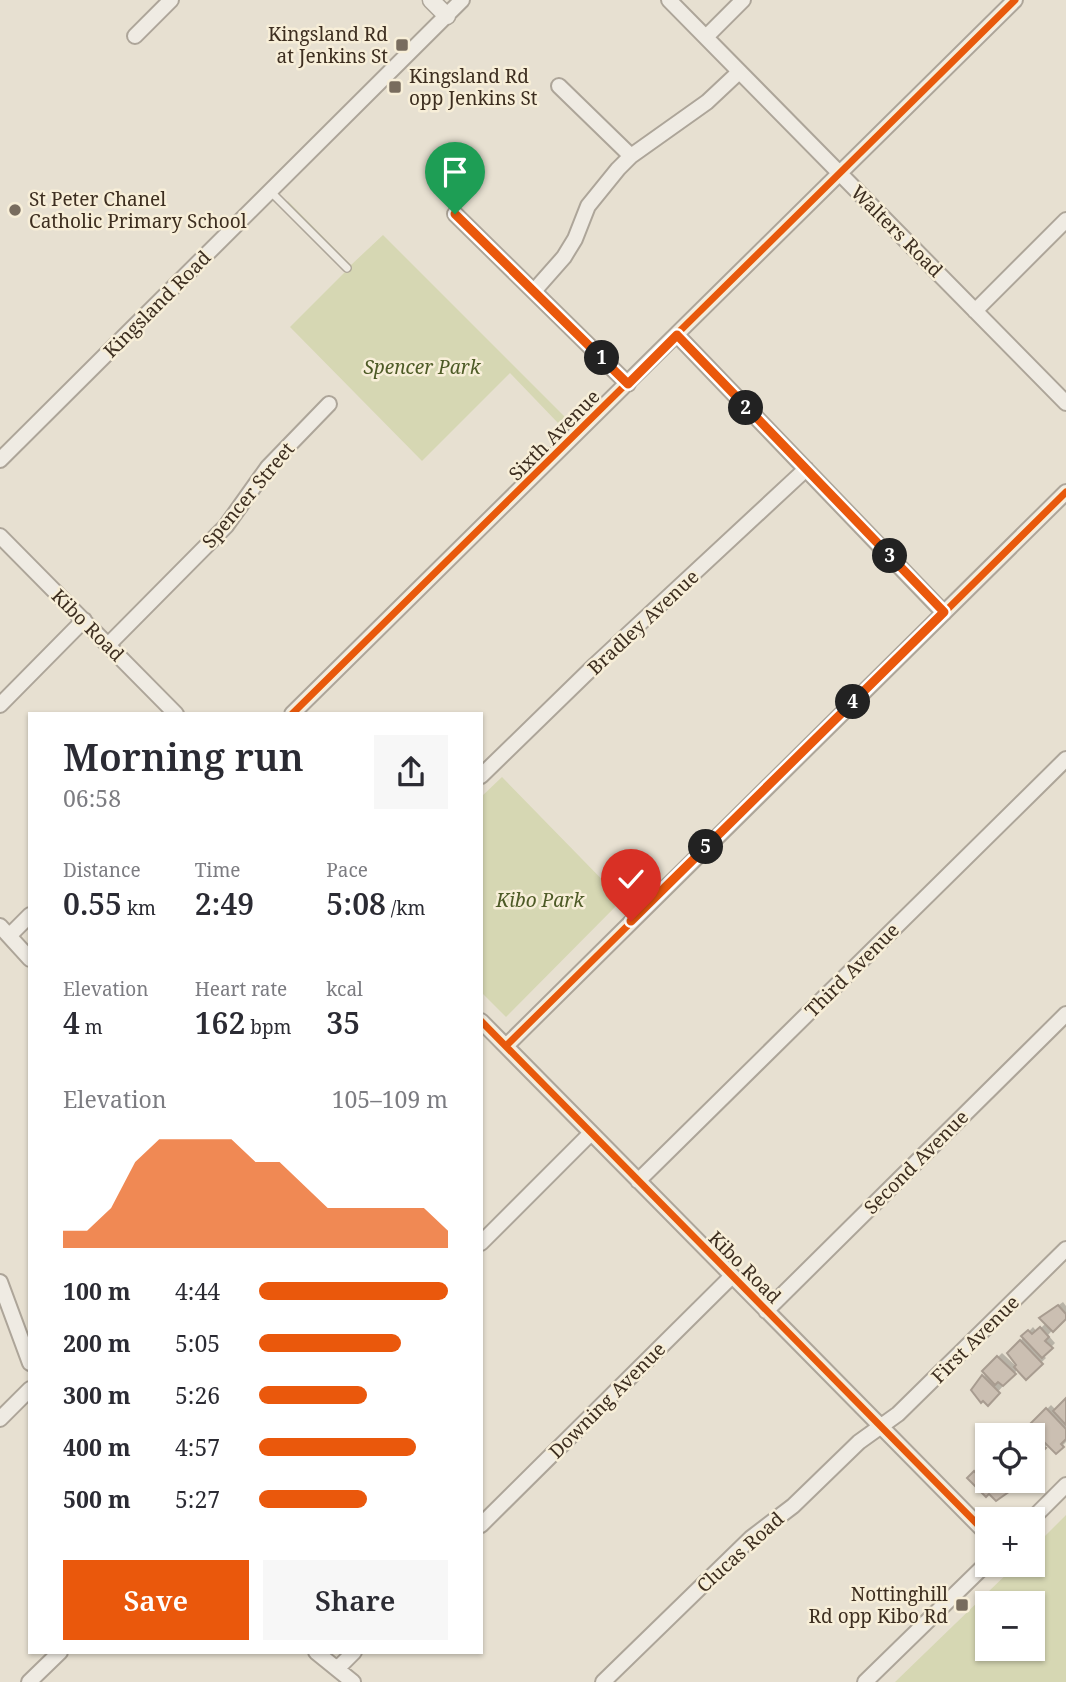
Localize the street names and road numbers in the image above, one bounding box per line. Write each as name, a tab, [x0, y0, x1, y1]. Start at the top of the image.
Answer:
street label: Walters Road	[845, 179, 949, 283]
street label: Kingsland Road	[98, 244, 217, 363]
street label: Sixth Avenue	[503, 384, 605, 486]
street label: Spencer Street	[196, 436, 300, 553]
street label: Bradley Avenue	[582, 564, 704, 680]
street label: Kibo Road	[46, 583, 130, 667]
street label: Third Avenue	[799, 917, 905, 1023]
street label: Second Avenue	[858, 1104, 974, 1220]
street label: Kibo Road	[703, 1225, 787, 1309]
street label: First Avenue	[925, 1289, 1025, 1389]
street label: Downing Avenue	[543, 1336, 671, 1464]
street label: Clucas Road	[691, 1506, 789, 1598]

